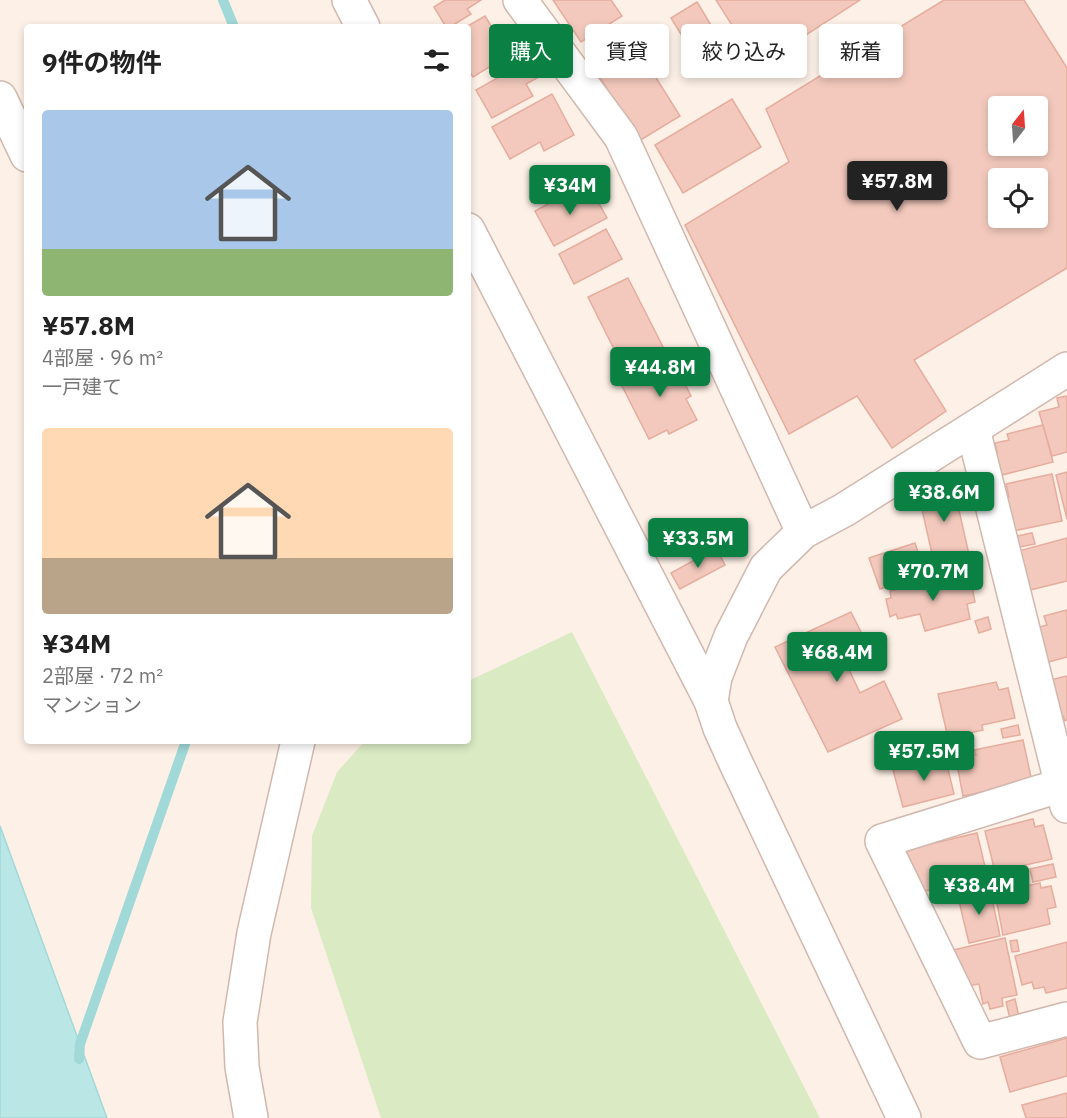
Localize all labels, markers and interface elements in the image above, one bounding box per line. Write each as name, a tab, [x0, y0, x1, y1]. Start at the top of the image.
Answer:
chip: 購入	[489, 24, 573, 78]
chip: 賃貸	[585, 24, 669, 78]
chip: 絞り込み	[681, 24, 807, 78]
chip: 新着	[819, 24, 903, 78]
icon: filters	[420, 44, 453, 77]
text: 9件の物件	[42, 45, 162, 79]
north arrow	[988, 96, 1048, 156]
map controls	[988, 96, 1048, 228]
icon: home	[194, 149, 302, 257]
pin: ¥57.8M	[848, 161, 946, 212]
pin: ¥34M	[534, 165, 606, 216]
text: ¥57.8M	[861, 167, 933, 194]
button: locate	[988, 168, 1048, 228]
text: ¥34M	[543, 171, 597, 198]
text: ¥57.8M	[42, 308, 135, 342]
text: 4部屋 · 96 m²	[42, 344, 163, 371]
pin: ¥44.8M	[611, 347, 709, 398]
text: ¥44.8M	[624, 353, 696, 380]
text: 一戸建て	[42, 373, 122, 400]
icon: home	[194, 467, 302, 575]
pin: ¥38.6M	[895, 472, 993, 523]
text: ¥38.6M	[908, 478, 980, 505]
pin: ¥33.5M	[649, 518, 747, 569]
text: ¥33.5M	[662, 524, 734, 551]
pin: ¥70.7M	[884, 551, 982, 602]
text: ¥70.7M	[897, 557, 969, 584]
text: ¥34M	[42, 626, 111, 660]
pin: ¥68.4M	[788, 632, 886, 683]
text: ¥68.4M	[801, 638, 873, 665]
text: 2部屋 · 72 m²	[42, 662, 163, 689]
text: マンション	[42, 691, 142, 718]
pin: ¥57.5M	[875, 731, 973, 782]
text: ¥57.5M	[888, 737, 960, 764]
pin: ¥38.4M	[930, 865, 1028, 916]
text: ¥38.4M	[943, 871, 1015, 898]

